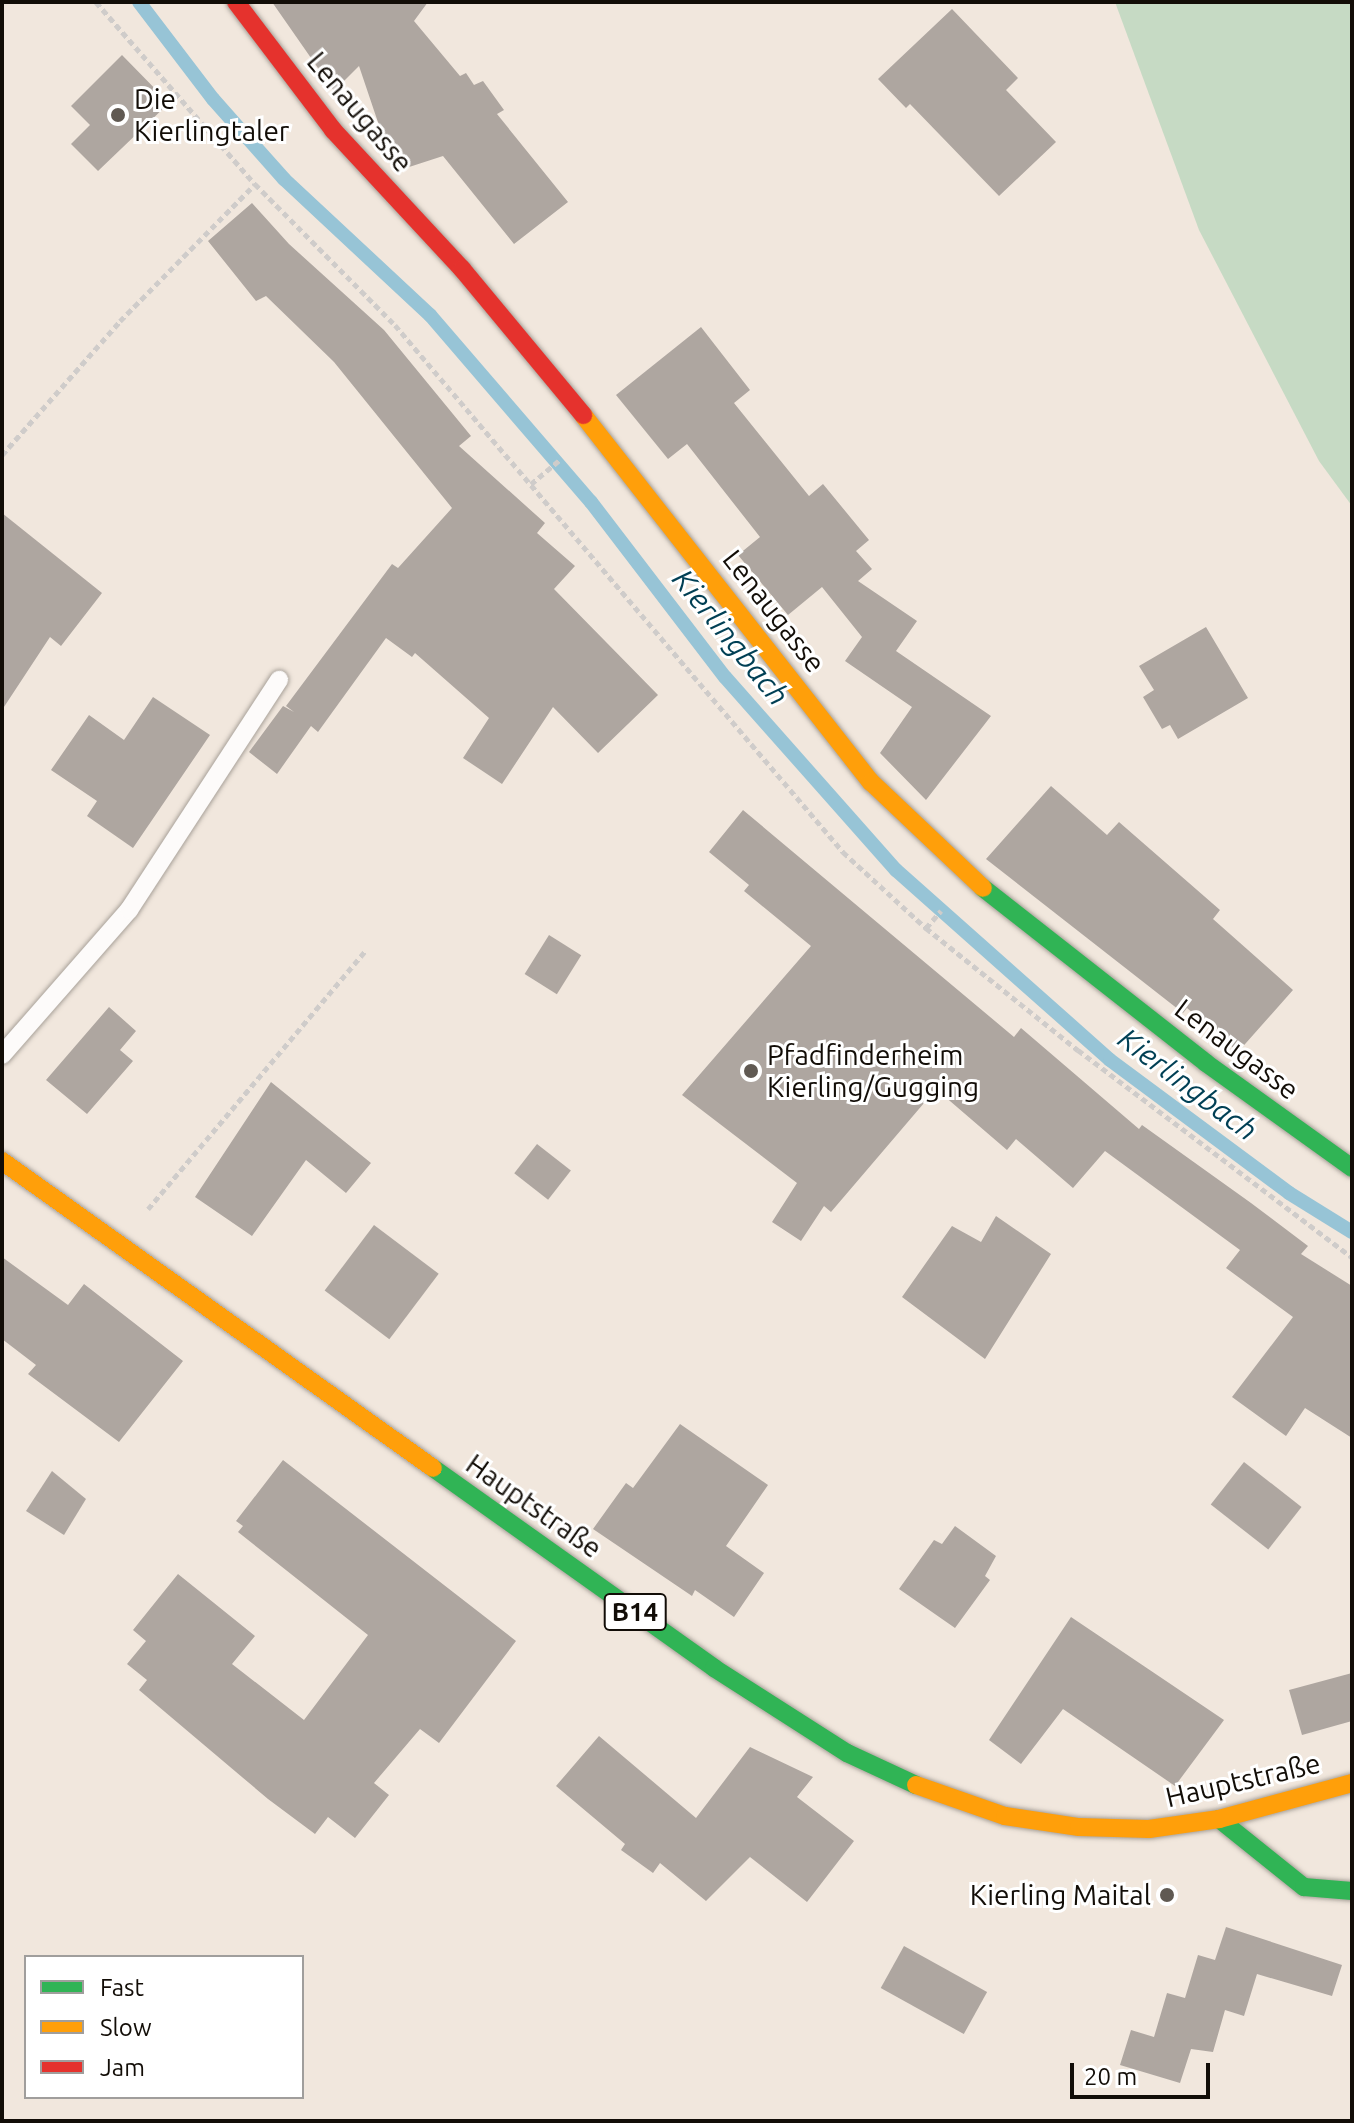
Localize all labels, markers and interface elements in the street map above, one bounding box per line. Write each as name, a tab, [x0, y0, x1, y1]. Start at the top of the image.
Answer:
street label: Lenaugasse	[300, 45, 420, 179]
place label: Die Kierlingtaler	[134, 82, 289, 148]
marker: Die Kierlingtaler	[109, 106, 127, 124]
street label: Lenaugasse	[716, 543, 832, 679]
water label: Kierlingbach	[665, 562, 797, 712]
street label: Lenaugasse	[1168, 992, 1306, 1106]
water label: Kierlingbach	[1111, 1020, 1265, 1148]
place label: Pfadfinderheim Kierling/Gugging	[767, 1038, 979, 1104]
marker: Pfadfinderheim Kierling/Gugging	[742, 1062, 760, 1080]
street label: Hauptstraße	[460, 1447, 608, 1565]
road number: B14	[603, 1590, 667, 1634]
street label: Hauptstraße	[1162, 1746, 1324, 1814]
place label: Kierling Maital	[970, 1878, 1151, 1912]
marker: Kierling Maital	[1158, 1886, 1176, 1904]
legend	[24, 1955, 304, 2099]
text: Fast	[100, 1974, 144, 2001]
text: Slow	[100, 2014, 152, 2041]
scale bar	[1074, 2047, 1214, 2097]
text: Jam	[100, 2054, 145, 2081]
text: 20 m	[1084, 2063, 1137, 2090]

